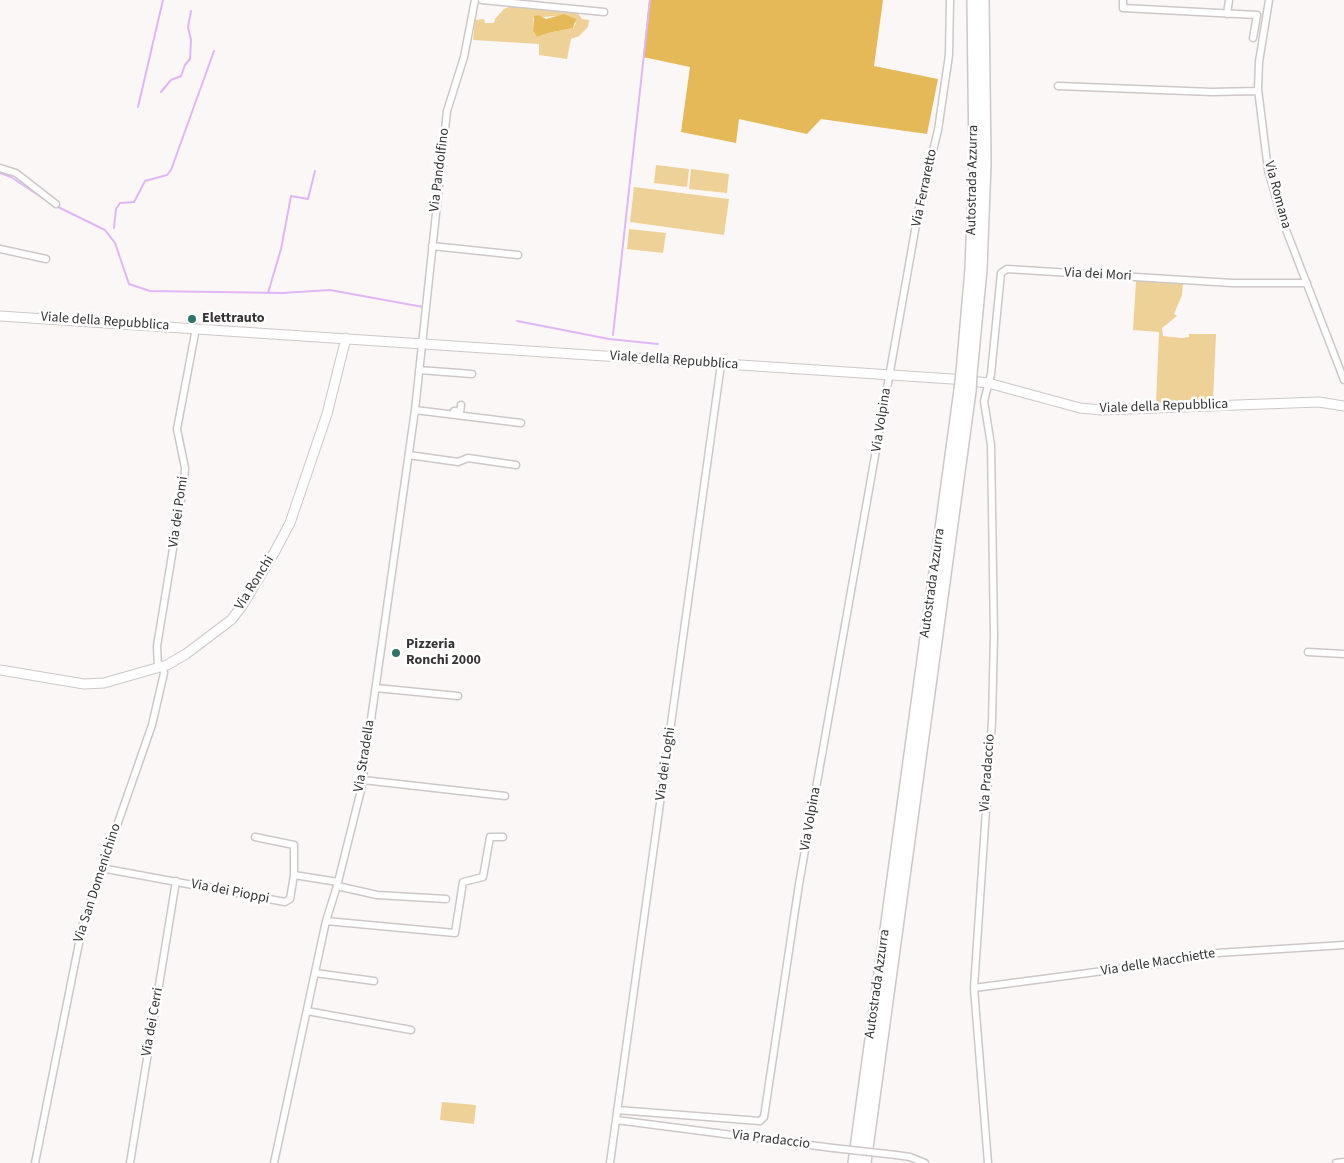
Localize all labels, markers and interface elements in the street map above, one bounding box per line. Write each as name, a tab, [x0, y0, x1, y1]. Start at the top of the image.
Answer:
street label: Autostrada Azzurra	[964, 125, 982, 235]
street label: Via Pandolfino	[427, 127, 453, 213]
street label: Via Ferraretto	[909, 148, 941, 228]
street label: Via Romana	[1260, 159, 1294, 231]
street label: Via dei Mori	[1064, 265, 1132, 285]
street label: Viale della Repubblica	[40, 309, 170, 335]
place label: Elettrauto	[202, 311, 265, 327]
marker: Elettrauto	[186, 313, 198, 325]
street label: Viale della Repubblica	[609, 348, 739, 374]
street label: Via Volpina	[869, 387, 895, 453]
street label: Viale della Repubblica	[1099, 396, 1229, 418]
street label: Via dei Pomi	[166, 475, 192, 549]
street label: Autostrada Azzurra	[917, 527, 949, 639]
street label: Via Ronchi	[232, 553, 278, 613]
place label: Pizzeria Ronchi 2000	[406, 637, 481, 670]
marker: Pizzeria Ronchi 2000	[390, 647, 402, 659]
street label: Via Stradella	[351, 719, 379, 793]
street label: Via dei Loghi	[653, 726, 679, 802]
street label: Via Pradaccio	[977, 733, 999, 813]
street label: Via Volpina	[797, 786, 825, 852]
street label: Via San Domenichino	[71, 821, 125, 945]
street label: Via dei Pioppi	[189, 876, 271, 908]
street label: Autostrada Azzurra	[862, 928, 894, 1040]
street label: Via delle Macchiette	[1100, 946, 1216, 980]
street label: Via dei Cerri	[139, 986, 167, 1058]
street label: Via Pradaccio	[731, 1127, 811, 1153]

